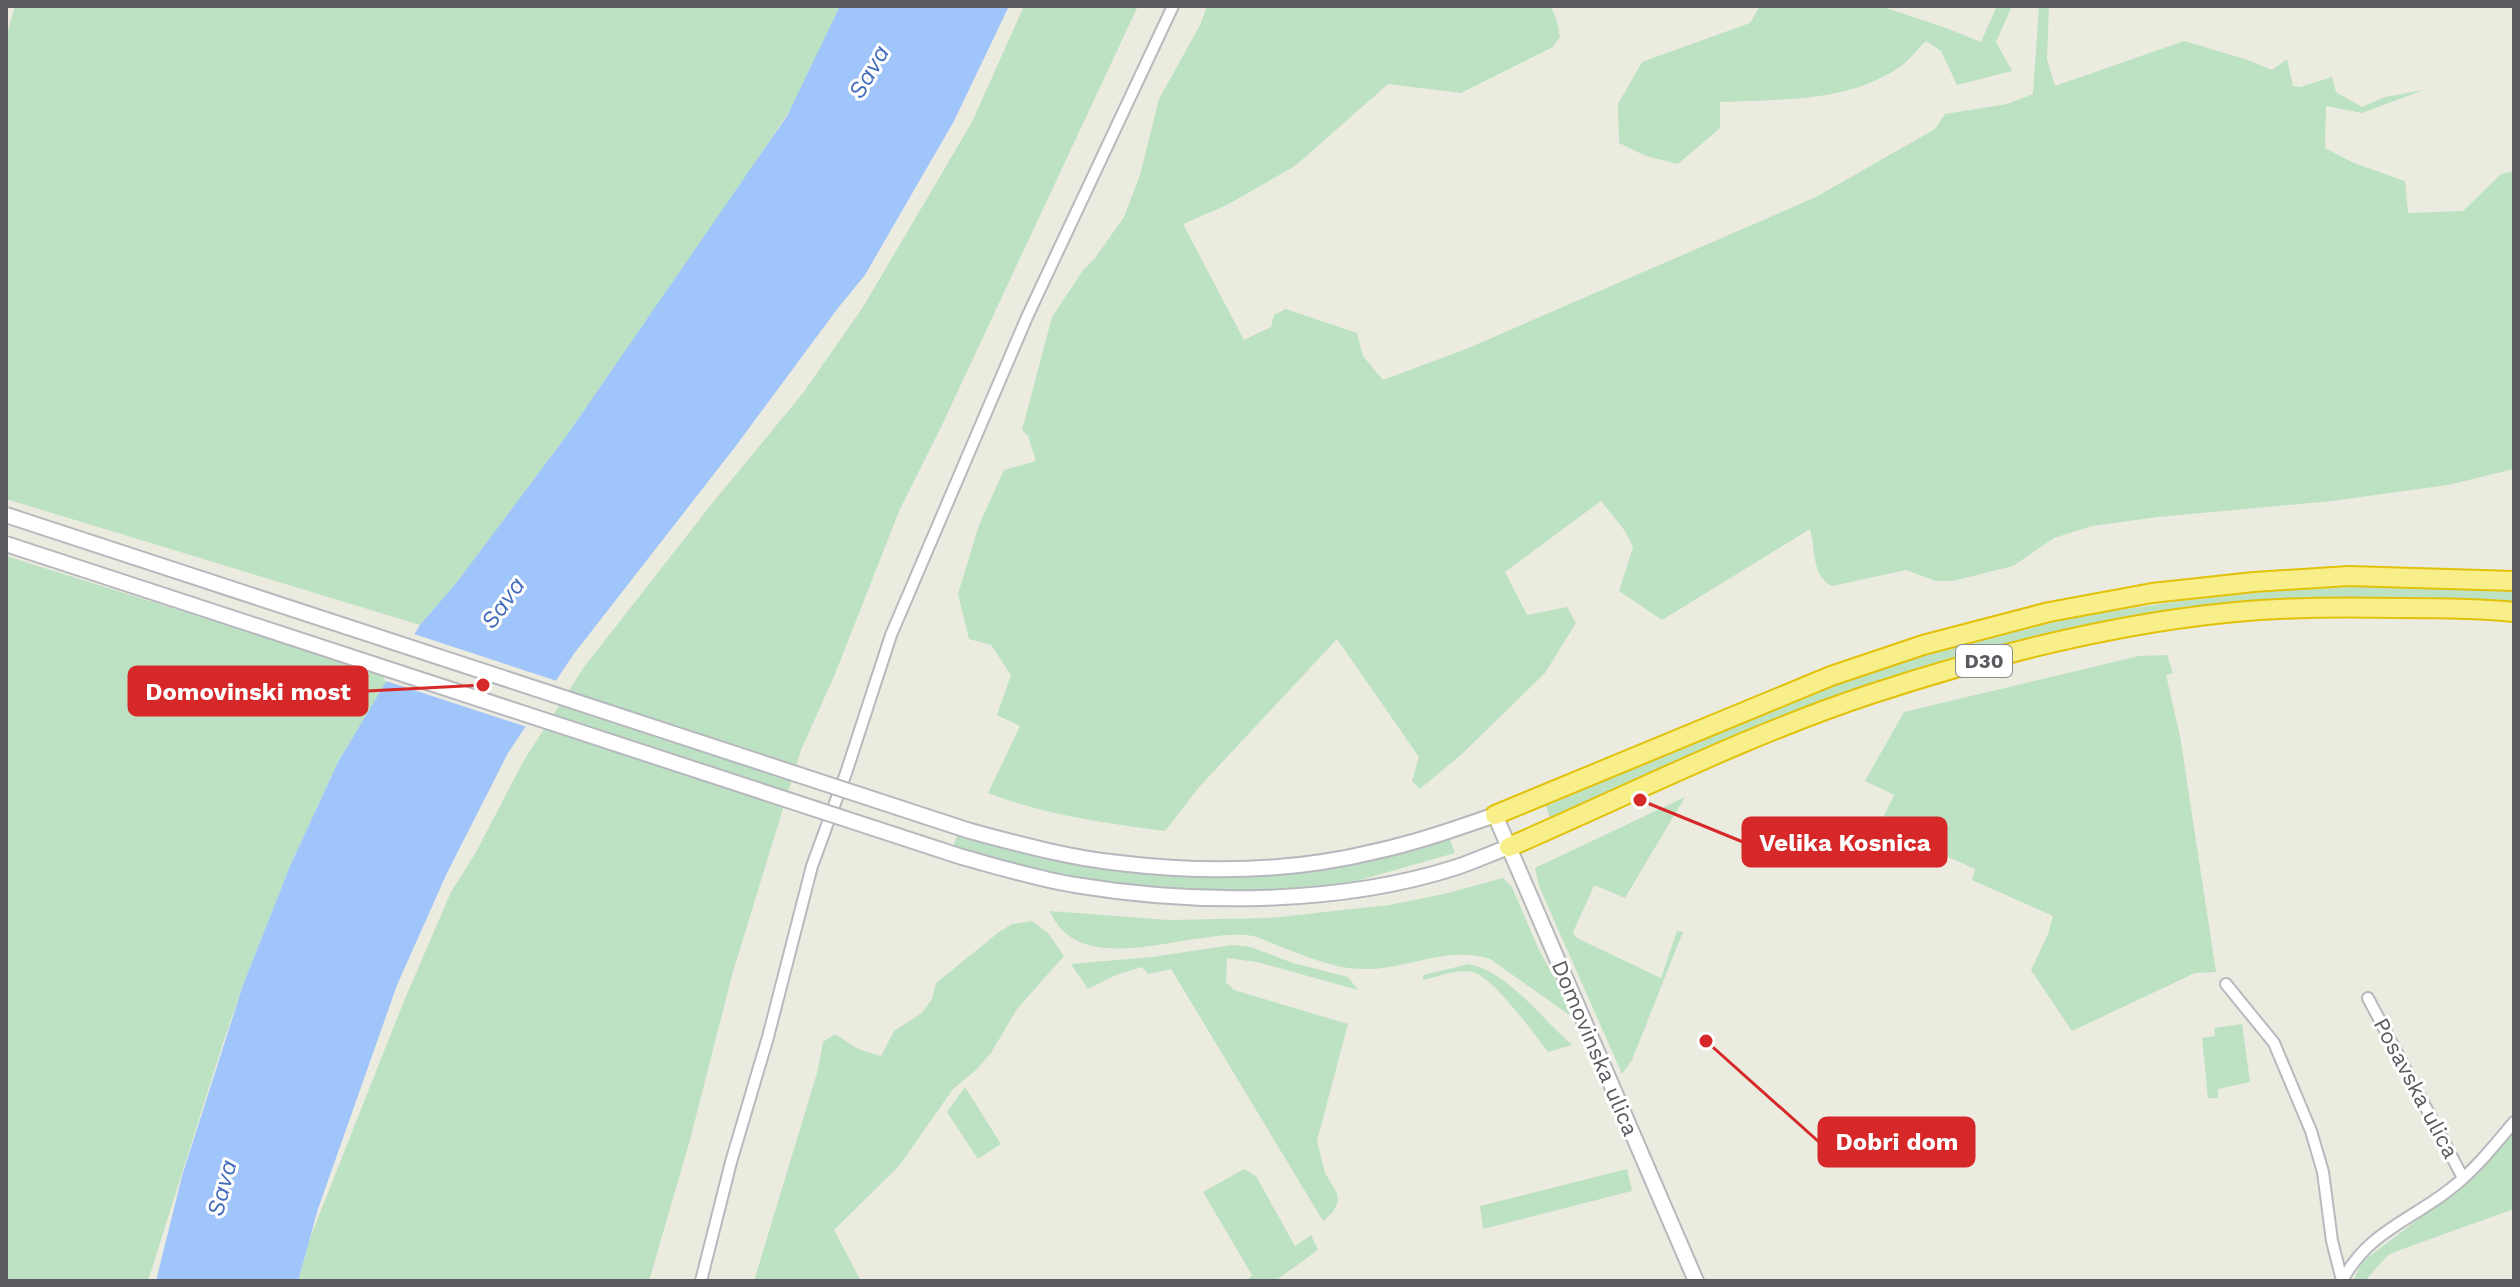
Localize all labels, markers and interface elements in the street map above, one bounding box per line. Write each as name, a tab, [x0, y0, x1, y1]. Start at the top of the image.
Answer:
water label: Sava	[843, 40, 896, 104]
water label: Sava	[475, 571, 531, 634]
road number: D30	[1956, 645, 2012, 677]
callout: Domovinski most	[129, 667, 367, 715]
text: Domovinski most	[145, 678, 351, 706]
callout: Velika Kosnica	[1743, 818, 1946, 866]
text: Velika Kosnica	[1759, 829, 1931, 857]
street label: Domovinska ulica	[1547, 956, 1643, 1140]
street label: Posavska ulica	[2368, 1013, 2464, 1163]
callout: Dobri dom	[1819, 1118, 1974, 1166]
text: Dobri dom	[1836, 1128, 1958, 1156]
water label: Sava	[201, 1157, 243, 1219]

